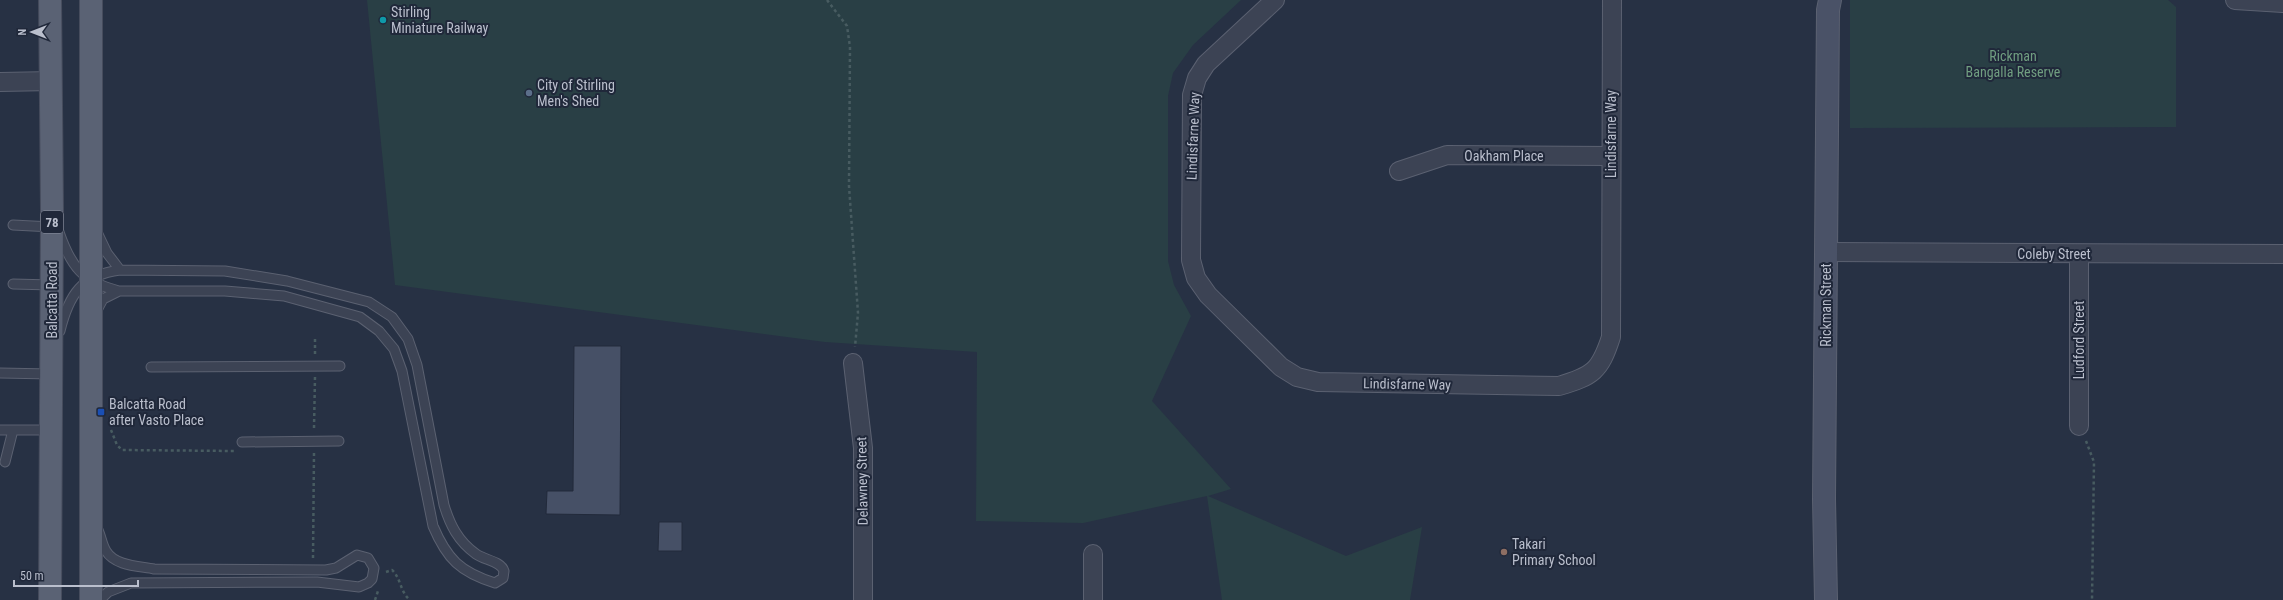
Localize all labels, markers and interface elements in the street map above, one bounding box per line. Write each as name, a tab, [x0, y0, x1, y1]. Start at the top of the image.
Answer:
place label: Stirling Miniature Railway	[391, 4, 489, 36]
north arrow	[12, 12, 52, 52]
marker: Stirling Miniature Railway	[378, 15, 388, 25]
text: N	[16, 28, 29, 35]
park label: Rickman Bangalla Reserve	[1966, 48, 2061, 80]
place label: City of Stirling Men's Shed	[537, 77, 615, 109]
marker: City of Stirling Men's Shed	[524, 88, 534, 98]
street label: Lindisfarne Way	[1603, 90, 1619, 178]
street label: Lindisfarne Way	[1183, 92, 1203, 180]
street label: Oakham Place	[1464, 148, 1544, 164]
road number: 78	[41, 211, 63, 233]
street label: Coleby Street	[2017, 246, 2091, 262]
street label: Balcatta Road	[44, 261, 60, 339]
street label: Rickman Street	[1818, 263, 1834, 347]
street label: Ludford Street	[2071, 301, 2087, 379]
street label: Lindisfarne Way	[1363, 375, 1451, 393]
place label: Balcatta Road after Vasto Place	[109, 396, 204, 428]
marker: Balcatta Road after Vasto Place	[96, 407, 106, 417]
street label: Delawney Street	[853, 437, 871, 525]
place label: Takari Primary School	[1512, 536, 1596, 568]
marker: Takari Primary School	[1499, 547, 1509, 557]
scale bar	[14, 562, 138, 588]
text: 50 m	[20, 569, 44, 583]

